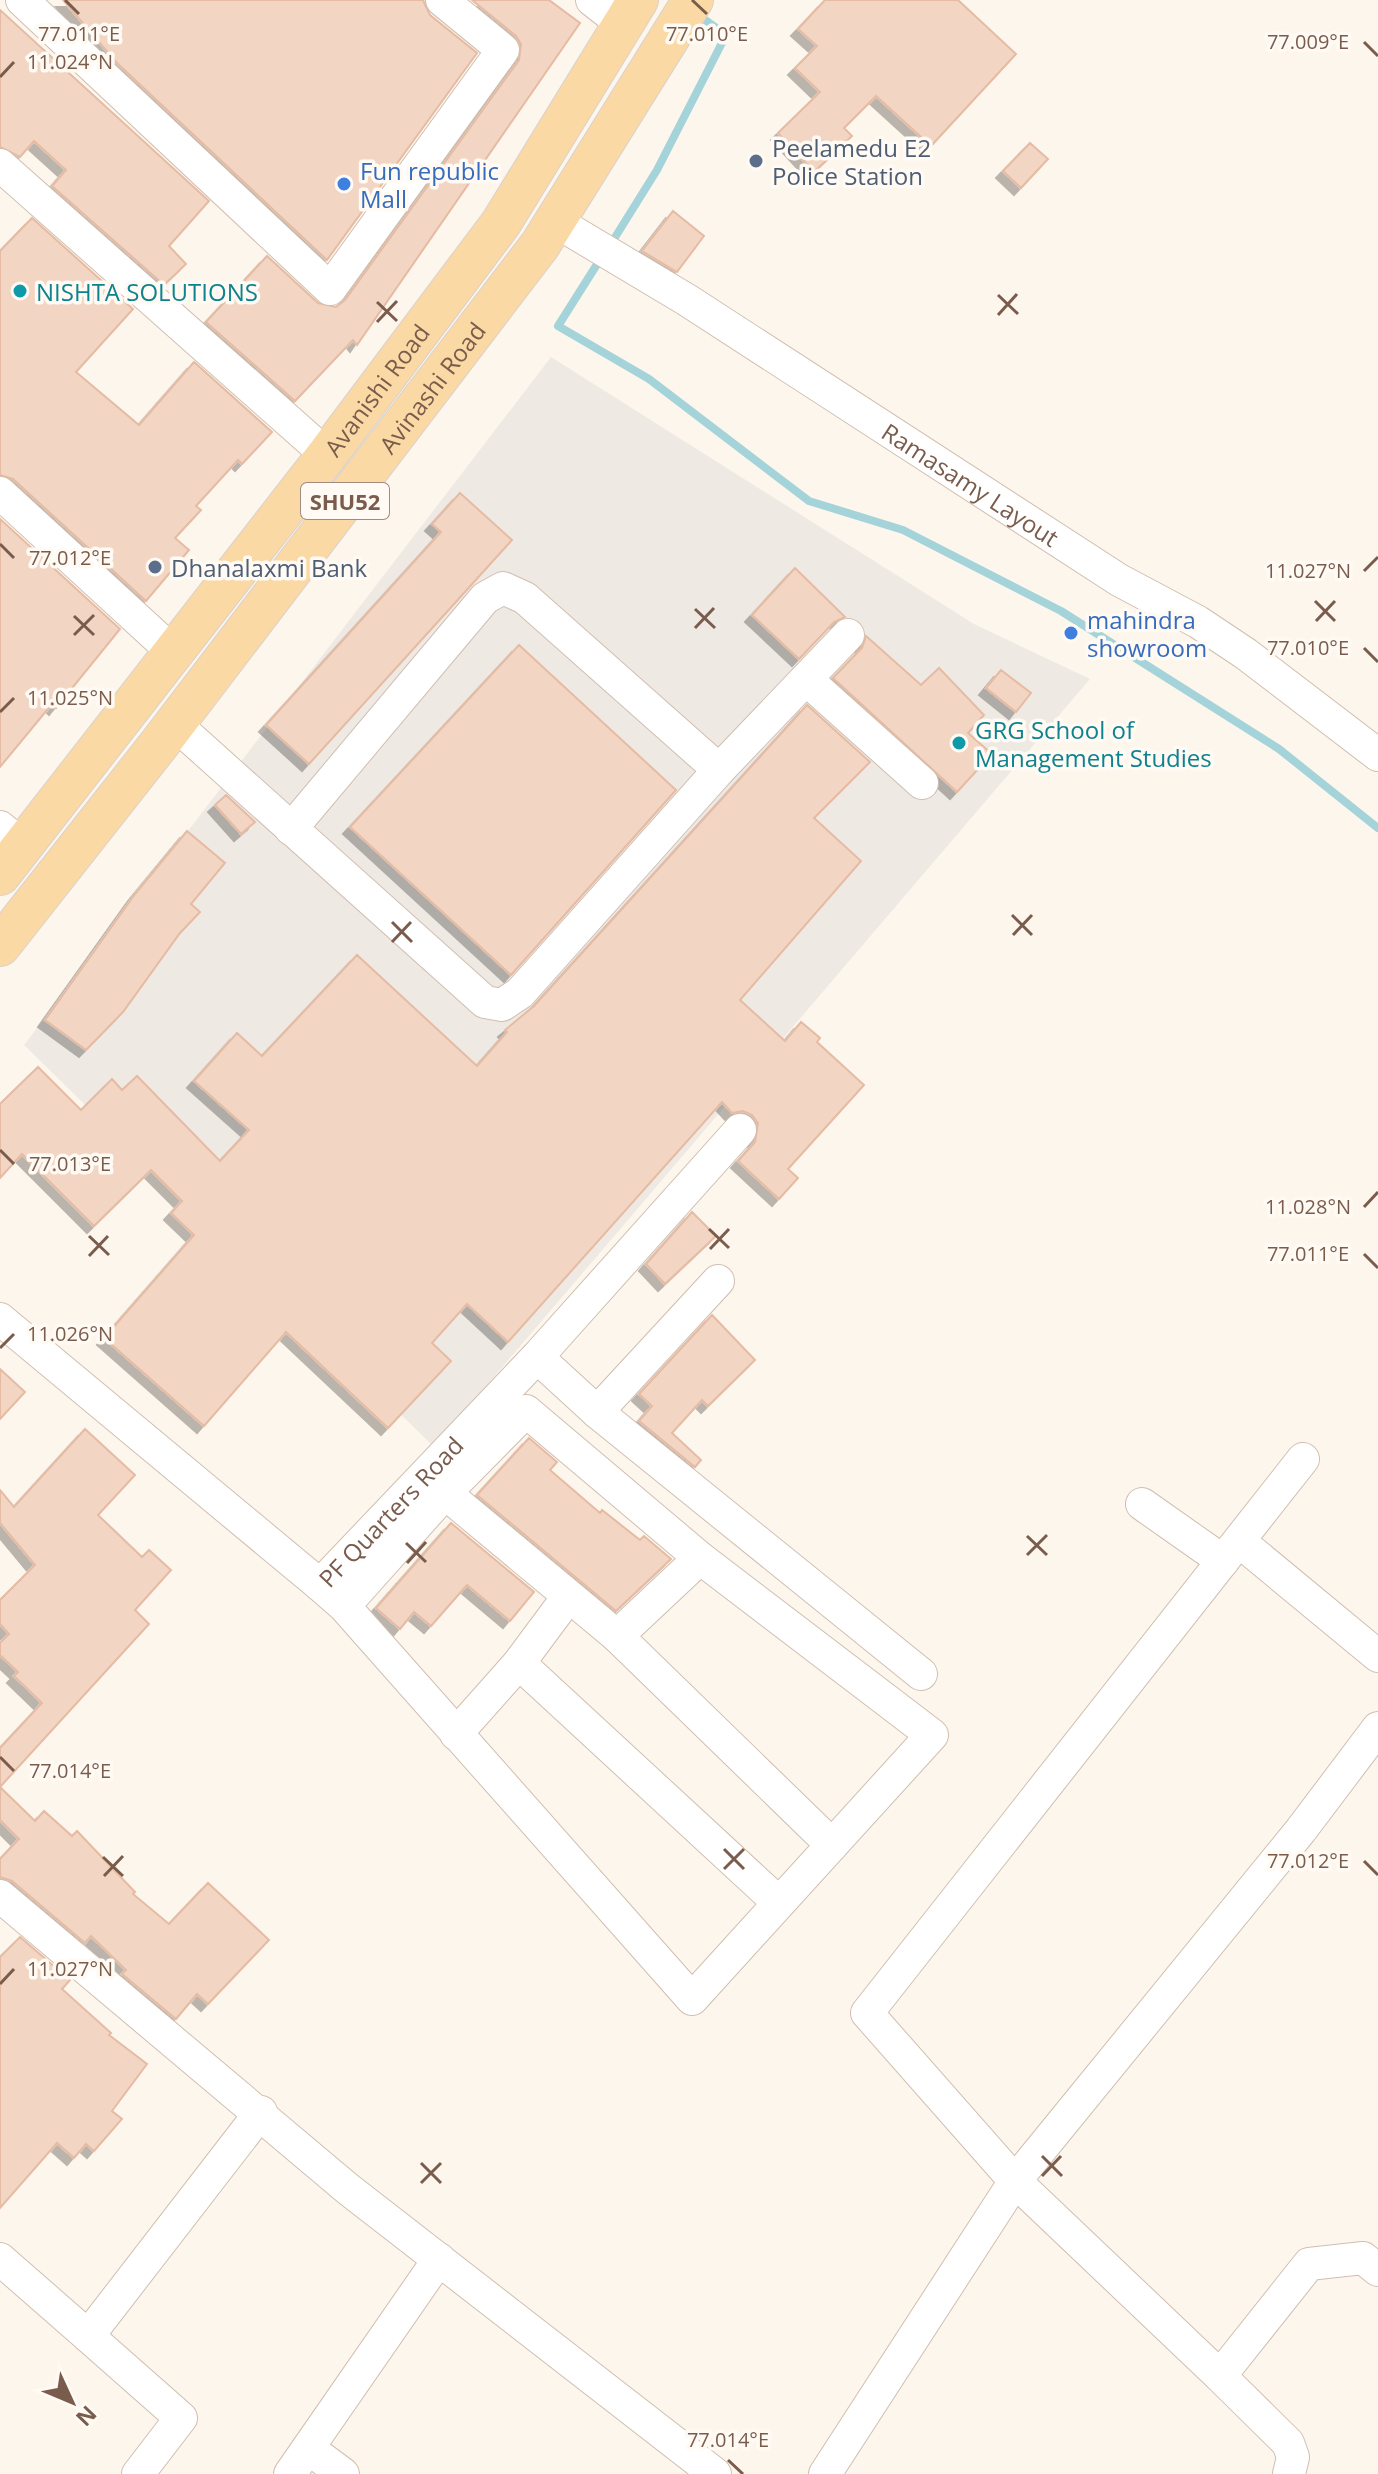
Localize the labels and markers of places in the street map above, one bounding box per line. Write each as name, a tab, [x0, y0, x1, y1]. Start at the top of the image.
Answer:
place label: Peelamedu E2 Police Station	[772, 131, 931, 192]
marker: Peelamedu E2 Police Station	[747, 152, 765, 170]
place label: Fun republic Mall	[360, 154, 499, 215]
marker: Fun republic Mall	[335, 175, 353, 193]
place label: NISHTA SOLUTIONS	[36, 275, 258, 308]
marker: NISHTA SOLUTIONS	[11, 282, 29, 300]
place label: Dhanalaxmi Bank	[171, 551, 368, 584]
marker: Dhanalaxmi Bank	[146, 558, 164, 576]
place label: mahindra showroom	[1087, 603, 1207, 664]
marker: mahindra showroom	[1062, 624, 1080, 642]
place label: GRG School of Management Studies	[975, 713, 1212, 774]
marker: GRG School of Management Studies	[950, 734, 968, 752]

